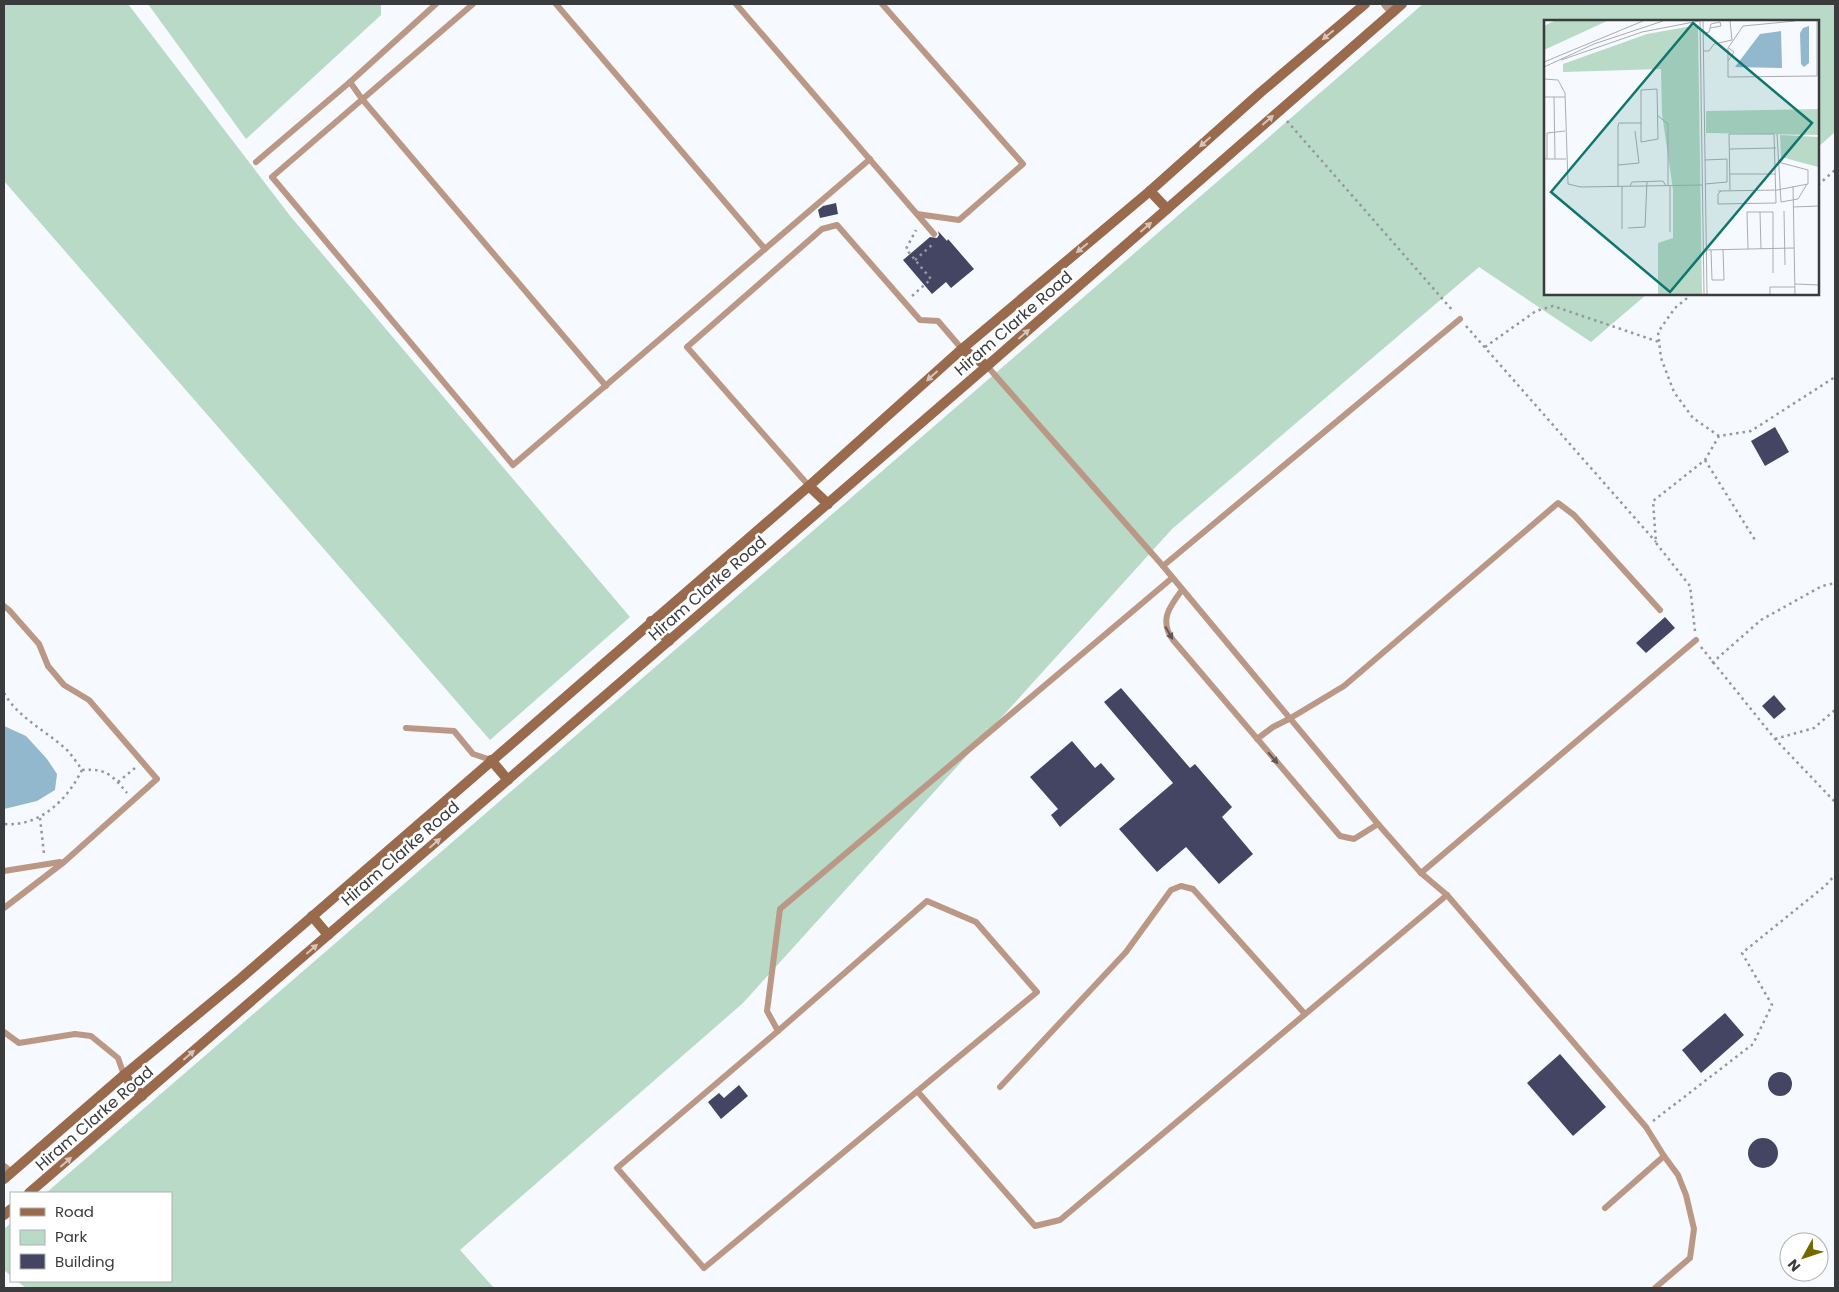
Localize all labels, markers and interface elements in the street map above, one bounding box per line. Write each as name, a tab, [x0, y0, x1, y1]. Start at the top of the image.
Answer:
inset map	[1544, 20, 1819, 295]
one-way arrow	[1321, 30, 1334, 41]
one-way arrow	[1261, 114, 1274, 125]
one-way arrow	[1200, 136, 1212, 148]
one-way arrow	[1140, 222, 1152, 233]
one-way arrow	[1076, 243, 1089, 254]
street label: Hiram Clarke Road	[949, 266, 1077, 381]
one-way arrow	[1017, 328, 1029, 340]
one-way arrow	[926, 370, 938, 381]
street label: Hiram Clarke Road	[643, 531, 771, 646]
one-way arrow	[1165, 627, 1174, 640]
one-way arrow	[1268, 751, 1279, 764]
street label: Hiram Clarke Road	[336, 796, 464, 911]
one-way arrow	[429, 837, 441, 849]
one-way arrow	[306, 943, 318, 955]
one-way arrow	[183, 1050, 196, 1061]
street label: Hiram Clarke Road	[30, 1061, 158, 1176]
one-way arrow	[60, 1156, 73, 1167]
legend	[10, 1192, 172, 1282]
text: Road	[55, 1201, 94, 1222]
text: Park	[55, 1226, 87, 1247]
north arrow	[1779, 1232, 1829, 1282]
text: Building	[55, 1251, 115, 1272]
text: N	[1783, 1255, 1805, 1276]

